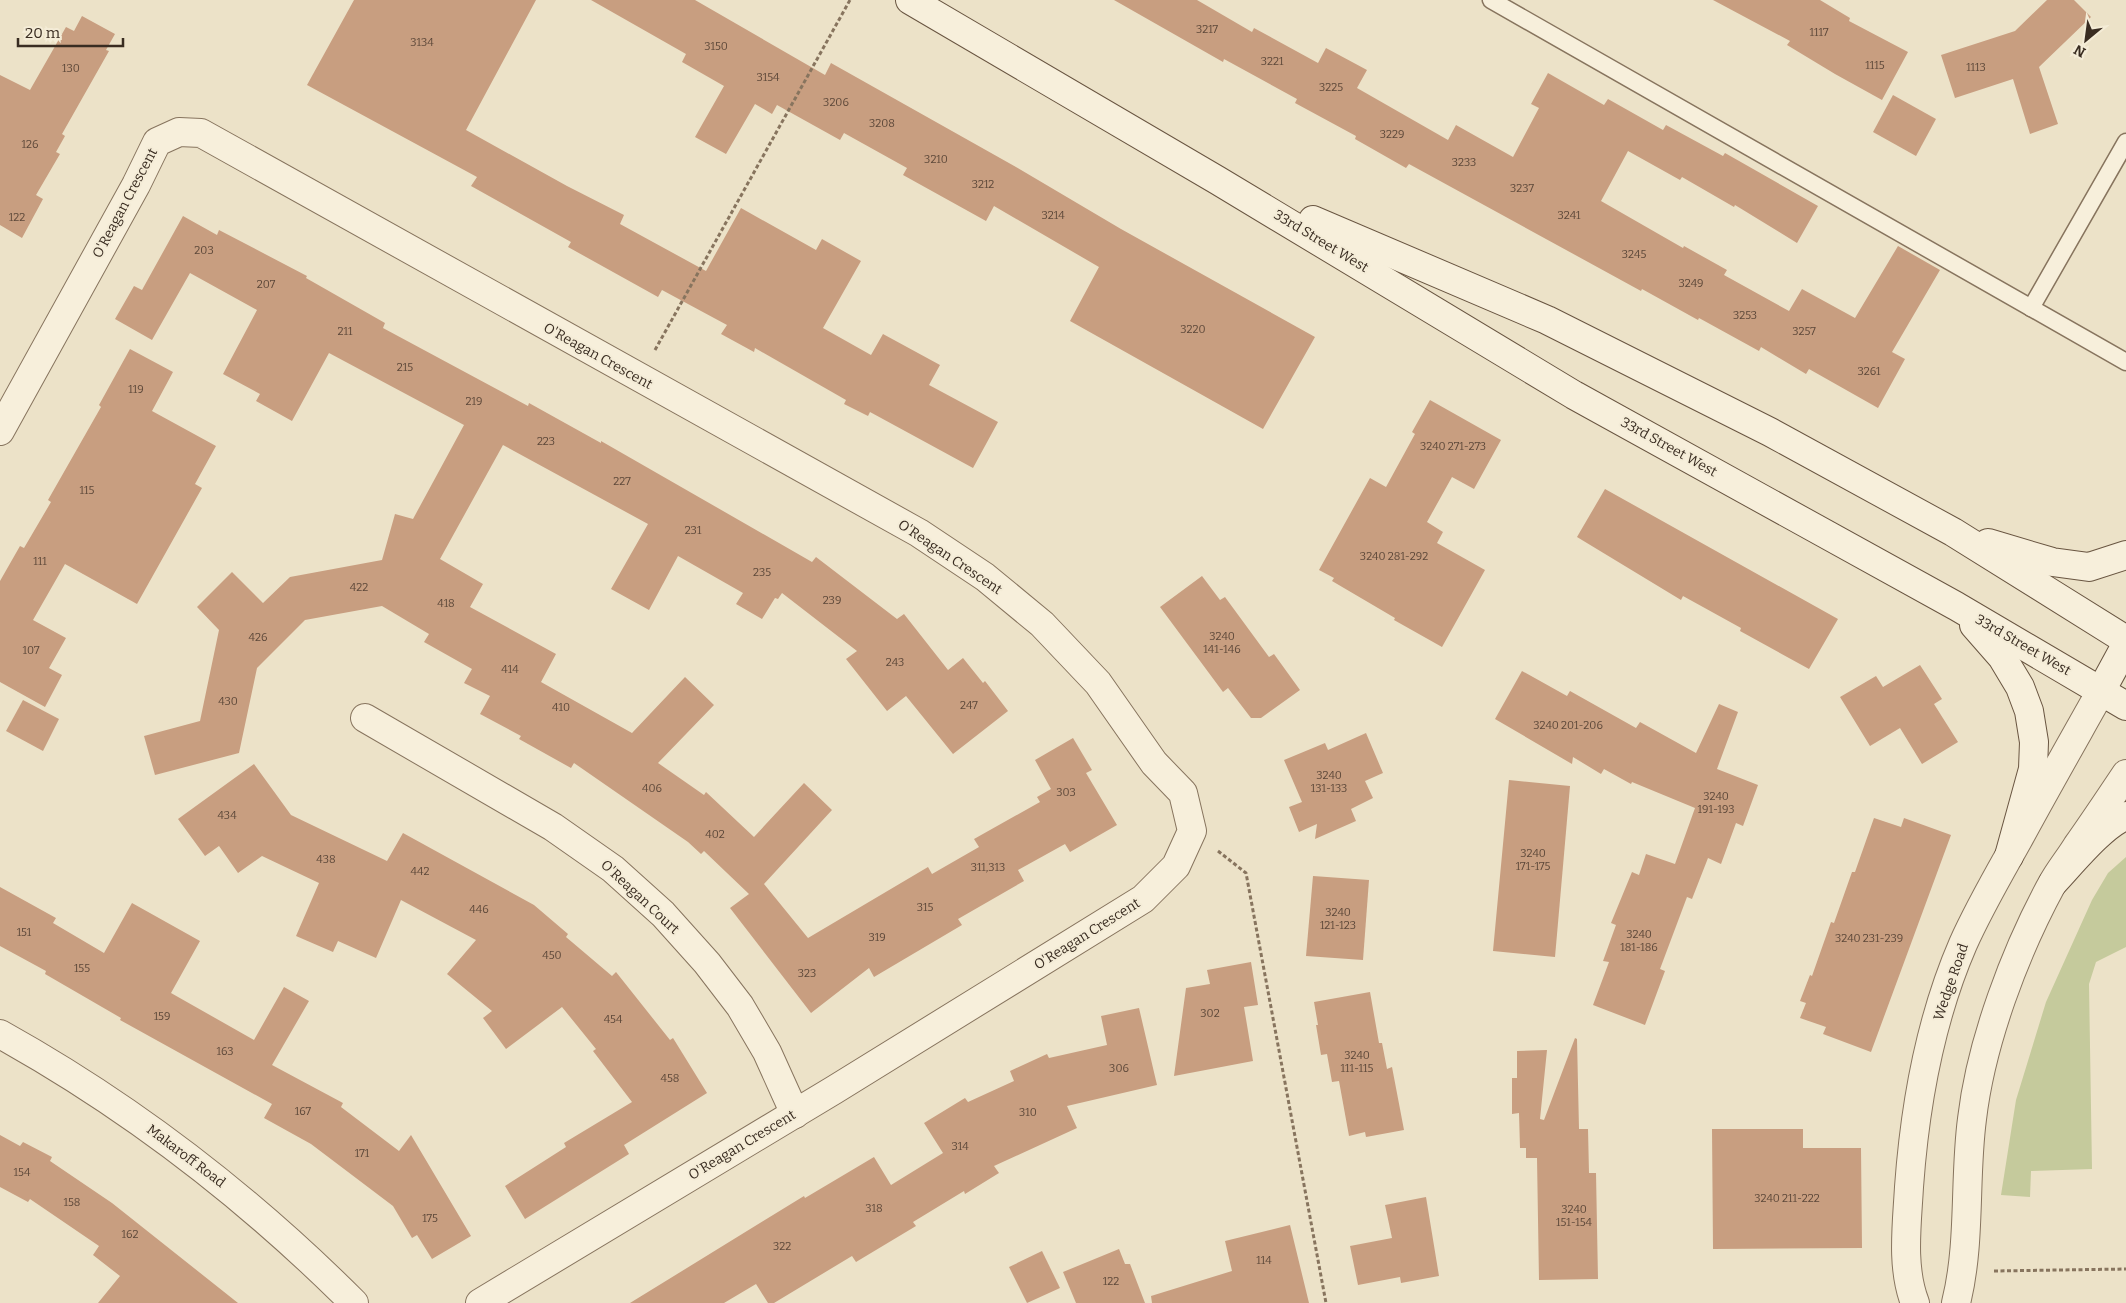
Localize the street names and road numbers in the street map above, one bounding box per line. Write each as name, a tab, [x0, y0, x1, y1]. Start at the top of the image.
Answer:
street label: O'Reagan Crescent	[89, 145, 161, 261]
street label: 33rd Street West	[1271, 206, 1371, 276]
street label: O'Reagan Crescent	[541, 319, 655, 393]
street label: 33rd Street West	[1618, 414, 1720, 480]
street label: O'Reagan Crescent	[895, 516, 1005, 598]
street label: 33rd Street West	[1972, 611, 2074, 679]
street label: O'Reagan Court	[597, 856, 683, 938]
street label: O'Reagan Crescent	[1031, 894, 1143, 974]
street label: Wedge Road	[1930, 941, 1972, 1023]
street label: O'Reagan Crescent	[685, 1106, 799, 1184]
street label: Makaroff Road	[143, 1121, 229, 1191]

